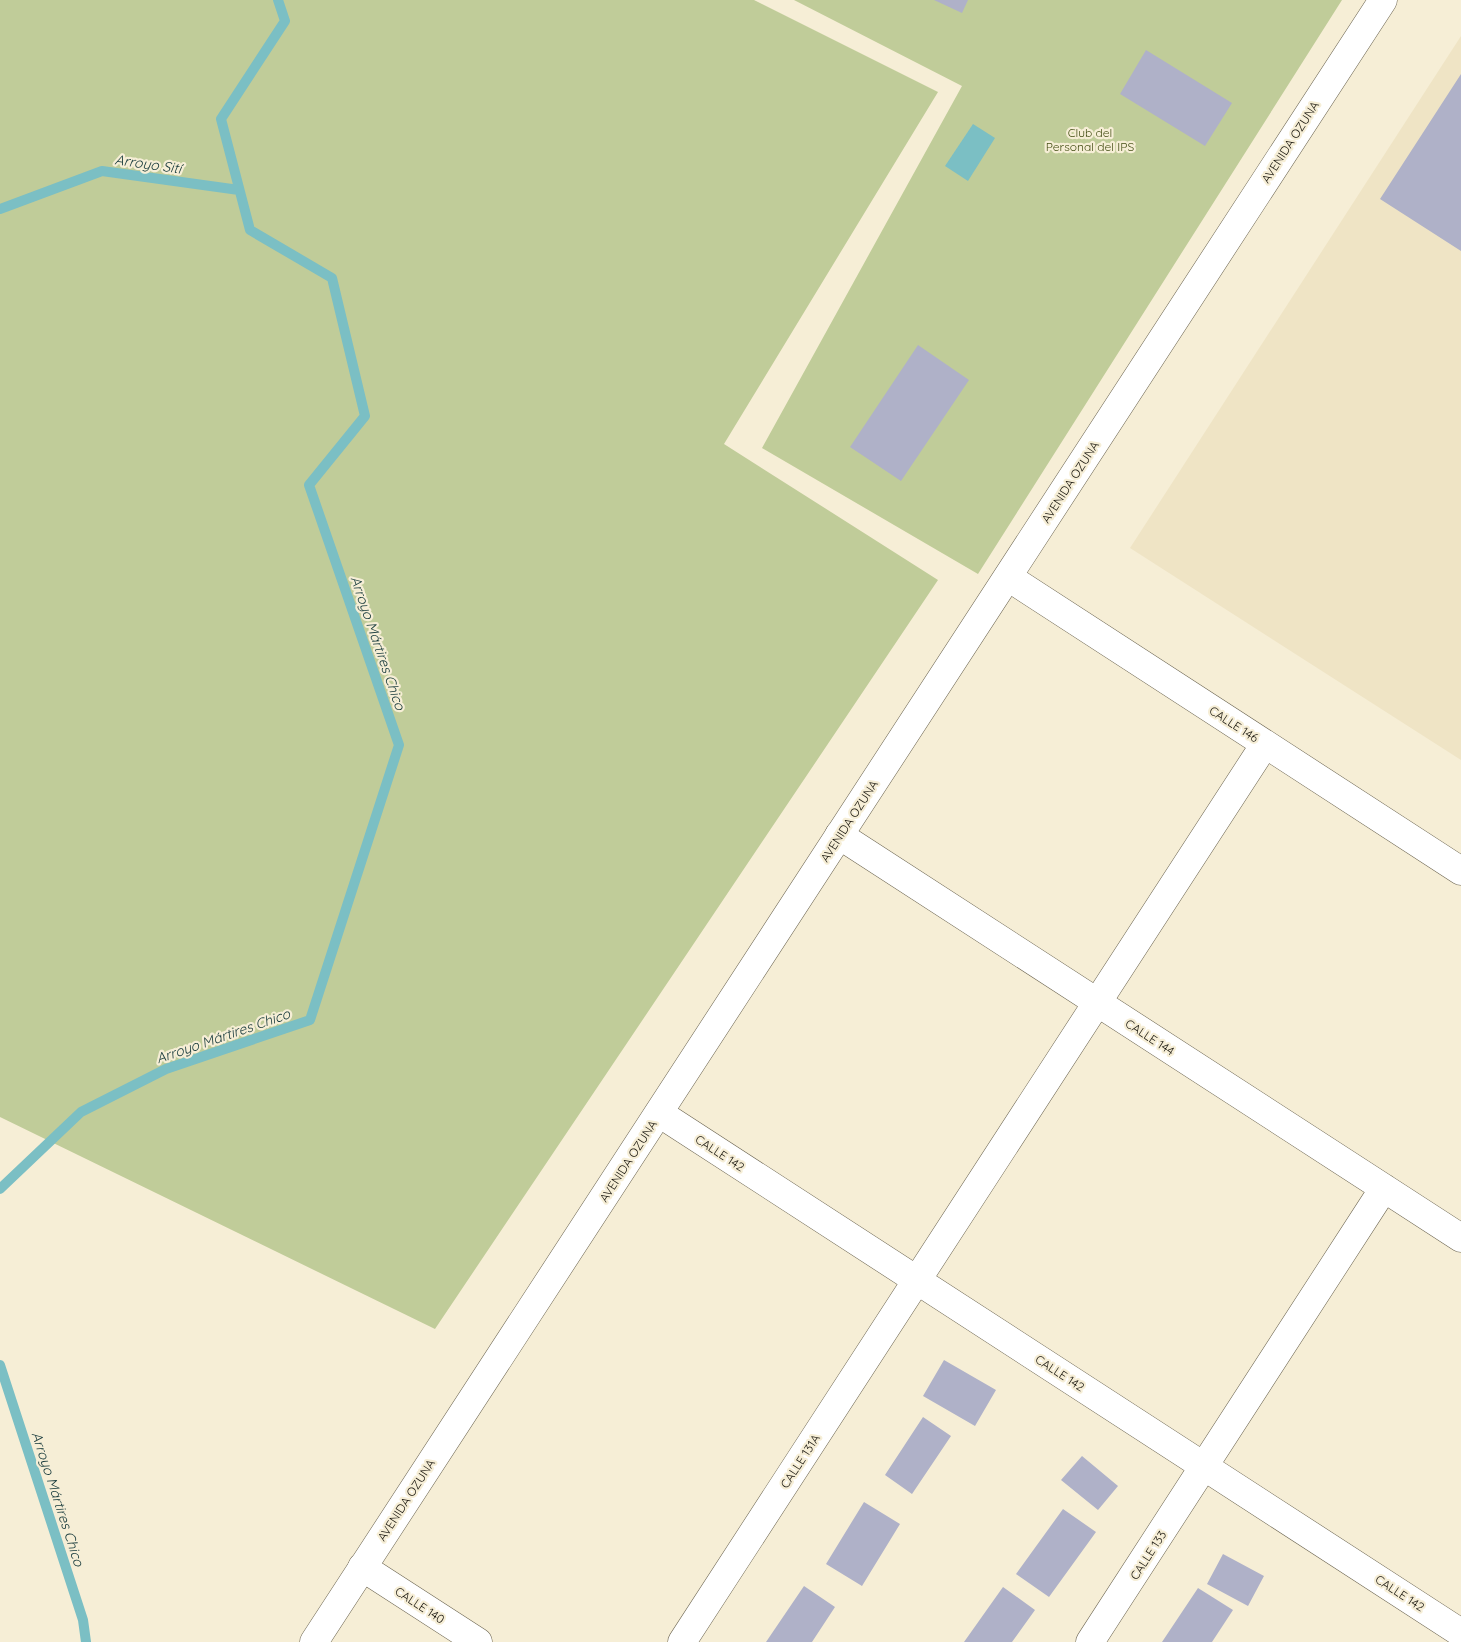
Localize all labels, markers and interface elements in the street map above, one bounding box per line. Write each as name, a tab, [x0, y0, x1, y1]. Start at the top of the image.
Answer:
street label: AVENIDA OZUNA	[1258, 98, 1322, 186]
park label: Club del Personal del IPS	[1046, 125, 1135, 154]
water label: Arroyo Sití	[114, 150, 185, 178]
street label: AVENIDA OZUNA	[1038, 438, 1102, 526]
water label: Arroyo Mártires Chico	[347, 574, 410, 713]
street label: CALLE 146	[1207, 703, 1262, 746]
street label: AVENIDA OZUNA	[817, 777, 881, 865]
water label: Arroyo Mártires Chico	[154, 1004, 293, 1067]
street label: CALLE 144	[1123, 1016, 1177, 1058]
street label: AVENIDA OZUNA	[596, 1117, 660, 1205]
street label: CALLE 142	[693, 1132, 748, 1175]
street label: CALLE 142	[1033, 1352, 1088, 1395]
water label: Arroyo Mártires Chico	[28, 1429, 88, 1569]
street label: CALLE 131A	[777, 1431, 823, 1491]
street label: AVENIDA OZUNA	[374, 1456, 438, 1544]
street label: CALLE 133	[1127, 1528, 1169, 1582]
street label: CALLE 142	[1373, 1572, 1428, 1615]
street label: CALLE 140	[392, 1583, 448, 1627]

